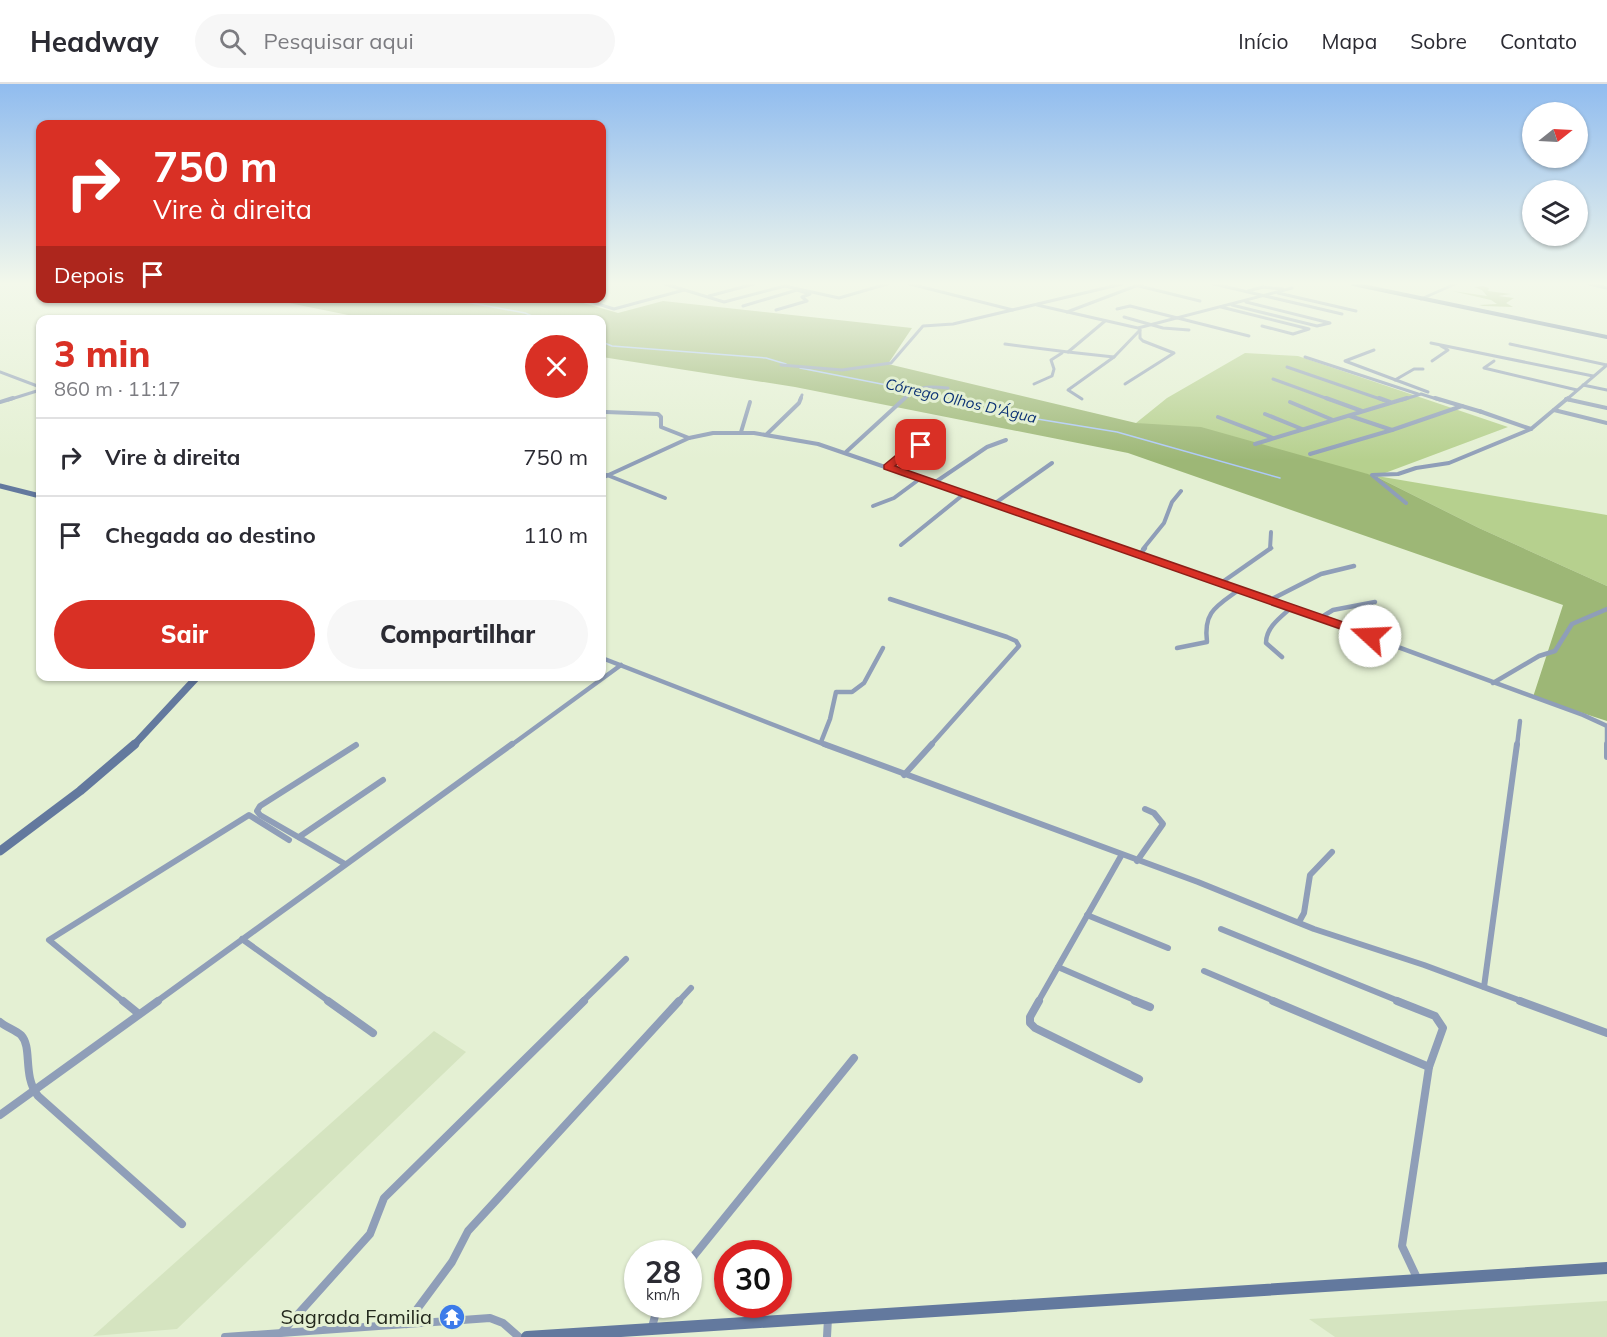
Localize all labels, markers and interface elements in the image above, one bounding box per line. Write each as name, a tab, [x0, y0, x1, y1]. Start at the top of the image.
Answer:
search box	[195, 14, 615, 68]
text: Headway	[30, 24, 159, 59]
icon: search	[216, 25, 249, 58]
text: Pesquisar aqui	[264, 27, 414, 55]
text: Início	[1238, 28, 1288, 54]
text: Mapa	[1321, 28, 1377, 54]
text: Sobre	[1410, 28, 1467, 54]
text: Contato	[1500, 28, 1577, 54]
north arrow	[1522, 102, 1588, 168]
map controls	[1522, 102, 1588, 246]
text: 750 m	[153, 140, 278, 193]
icon: right	[54, 144, 132, 222]
button: layers	[1522, 180, 1588, 246]
text: Vire à direita	[153, 192, 312, 226]
icon: arrive	[136, 258, 169, 291]
text: Depois	[54, 261, 124, 289]
text: 3 min	[54, 331, 150, 376]
button: close	[525, 335, 588, 398]
water label: Córrego Olhos D'Água	[884, 374, 1039, 427]
text: 860 m · 11:17	[54, 376, 180, 401]
pin	[895, 419, 946, 470]
icon: arrive	[904, 428, 937, 461]
icon: right	[54, 441, 87, 474]
text: Vire à direita	[105, 443, 240, 471]
text: 750 m	[523, 443, 588, 471]
icon: arrive	[54, 519, 87, 552]
text: Chegada ao destino	[105, 521, 316, 549]
text: 110 m	[523, 521, 588, 549]
button: Sair	[54, 600, 315, 669]
button: Compartilhar	[327, 600, 588, 669]
position arrow	[1338, 604, 1402, 668]
speed limit sign: 30	[714, 1240, 792, 1318]
text: 28	[645, 1253, 681, 1291]
text: km/h	[646, 1285, 680, 1304]
temple icon: Sagrada Familia	[437, 1302, 467, 1332]
place label: Sagrada Familia	[280, 1304, 432, 1329]

